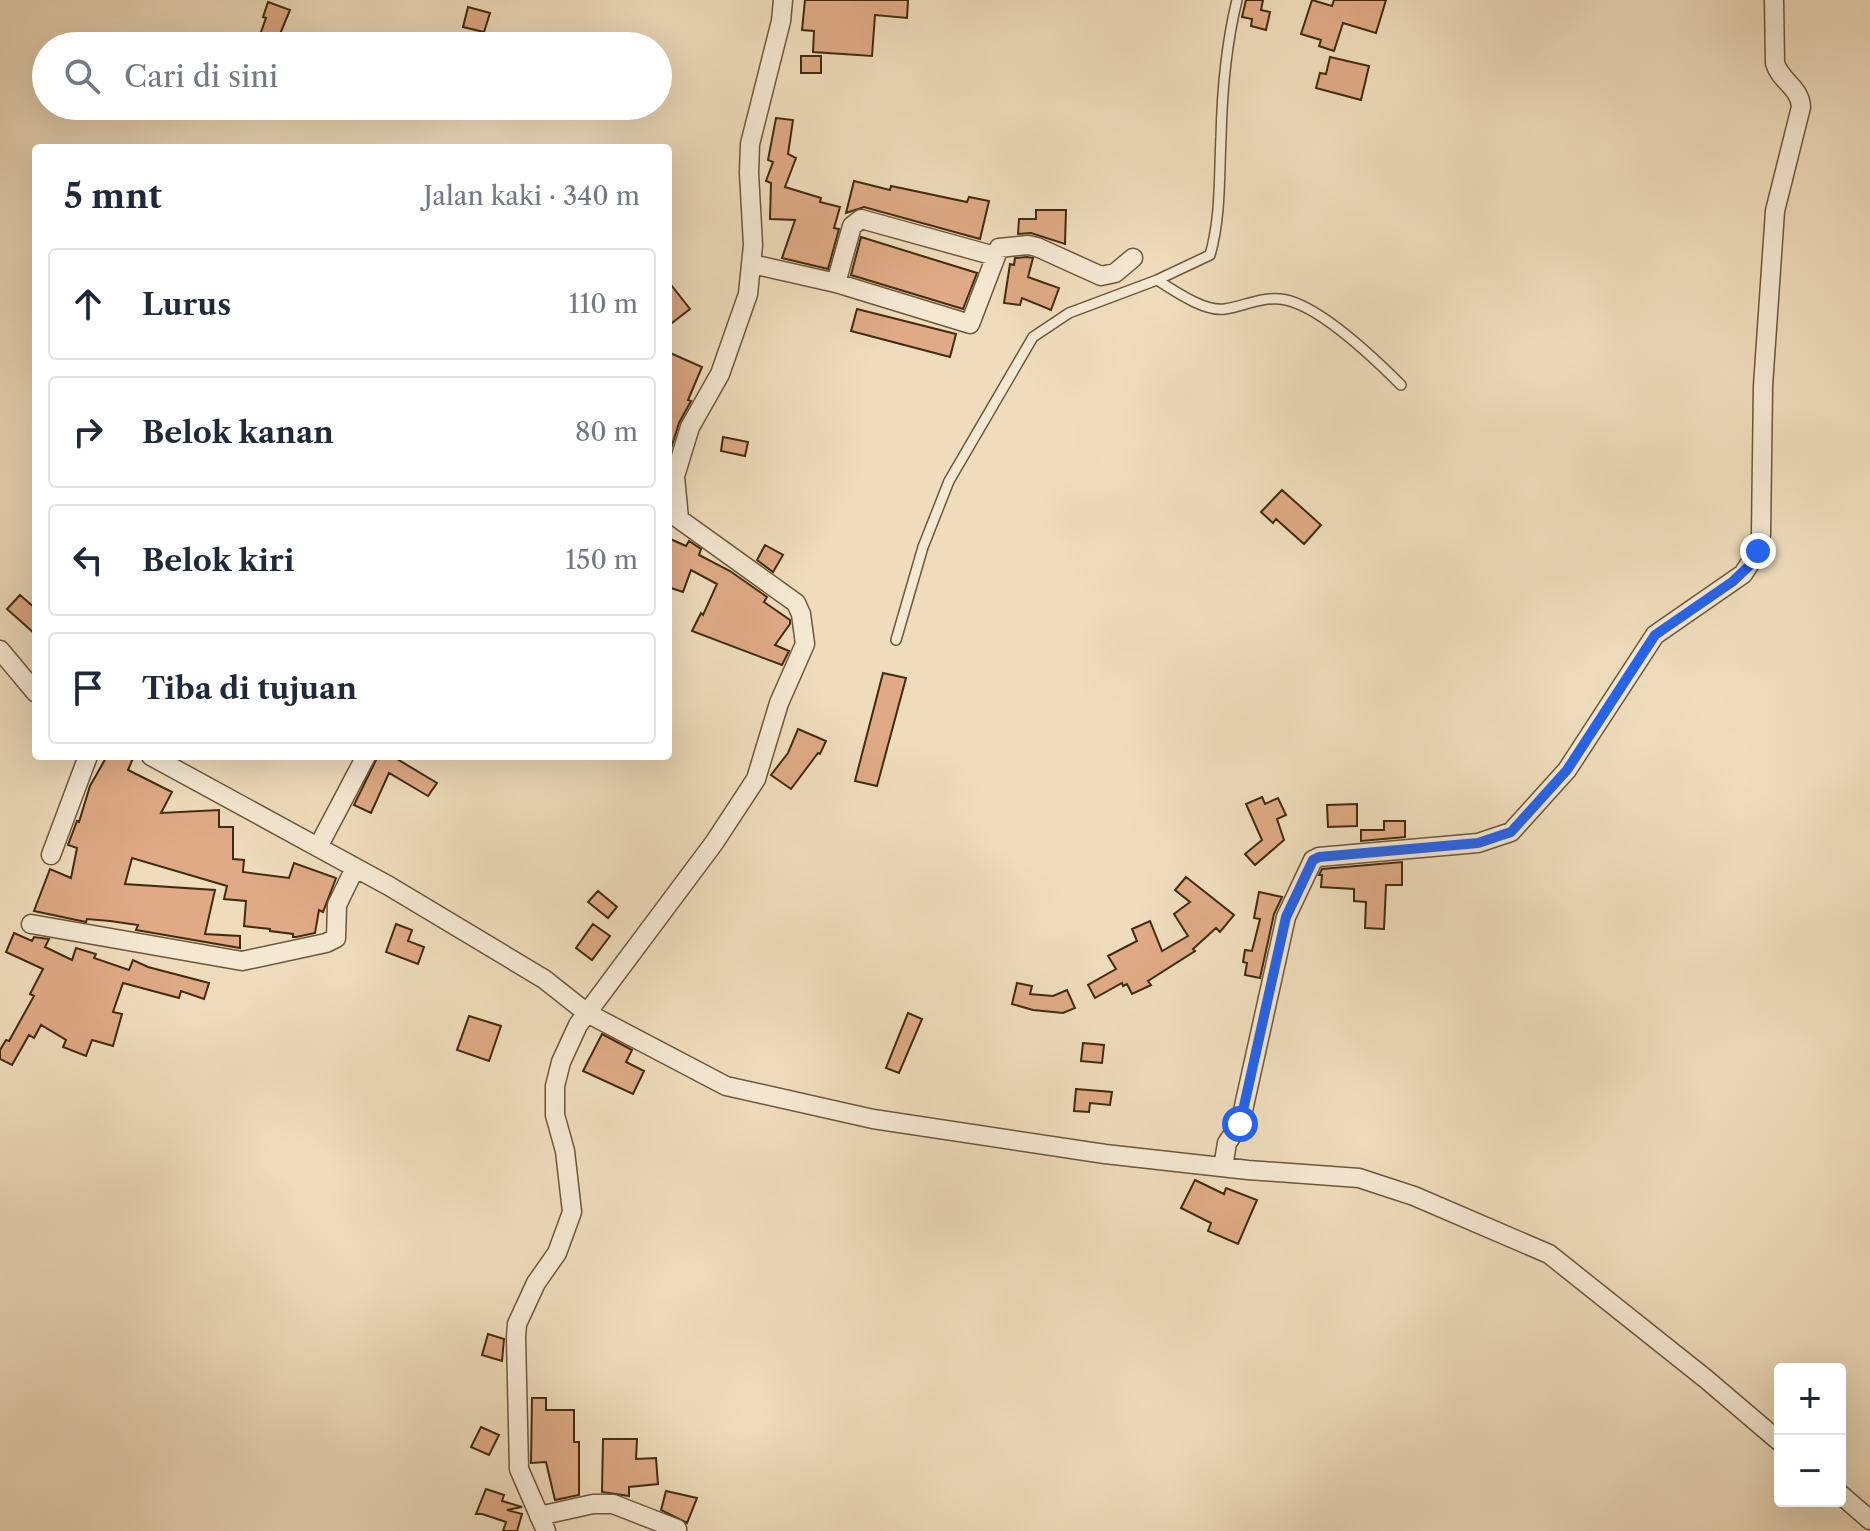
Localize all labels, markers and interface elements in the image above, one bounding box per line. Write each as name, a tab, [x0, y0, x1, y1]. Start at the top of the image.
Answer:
search box	[32, 32, 672, 120]
icon: search	[60, 54, 104, 98]
text: Cari di sini	[124, 58, 278, 95]
text: 5 mnt	[64, 175, 162, 217]
text: Jalan kaki · 340 m	[424, 180, 640, 212]
icon: ahead	[66, 282, 110, 326]
text: Lurus	[142, 286, 231, 323]
text: 110 m	[569, 288, 638, 320]
icon: right	[66, 410, 110, 454]
text: Belok kanan	[142, 414, 334, 451]
text: 80 m	[575, 416, 638, 448]
route end	[1740, 533, 1776, 569]
icon: left	[66, 538, 110, 582]
text: Belok kiri	[142, 542, 294, 579]
text: 150 m	[565, 544, 638, 576]
icon: arrive	[66, 666, 110, 710]
text: Tiba di tujuan	[142, 670, 357, 707]
route start	[1222, 1106, 1258, 1142]
map controls	[1774, 1363, 1846, 1507]
button: +	[1774, 1363, 1846, 1435]
button: −	[1774, 1435, 1846, 1507]

